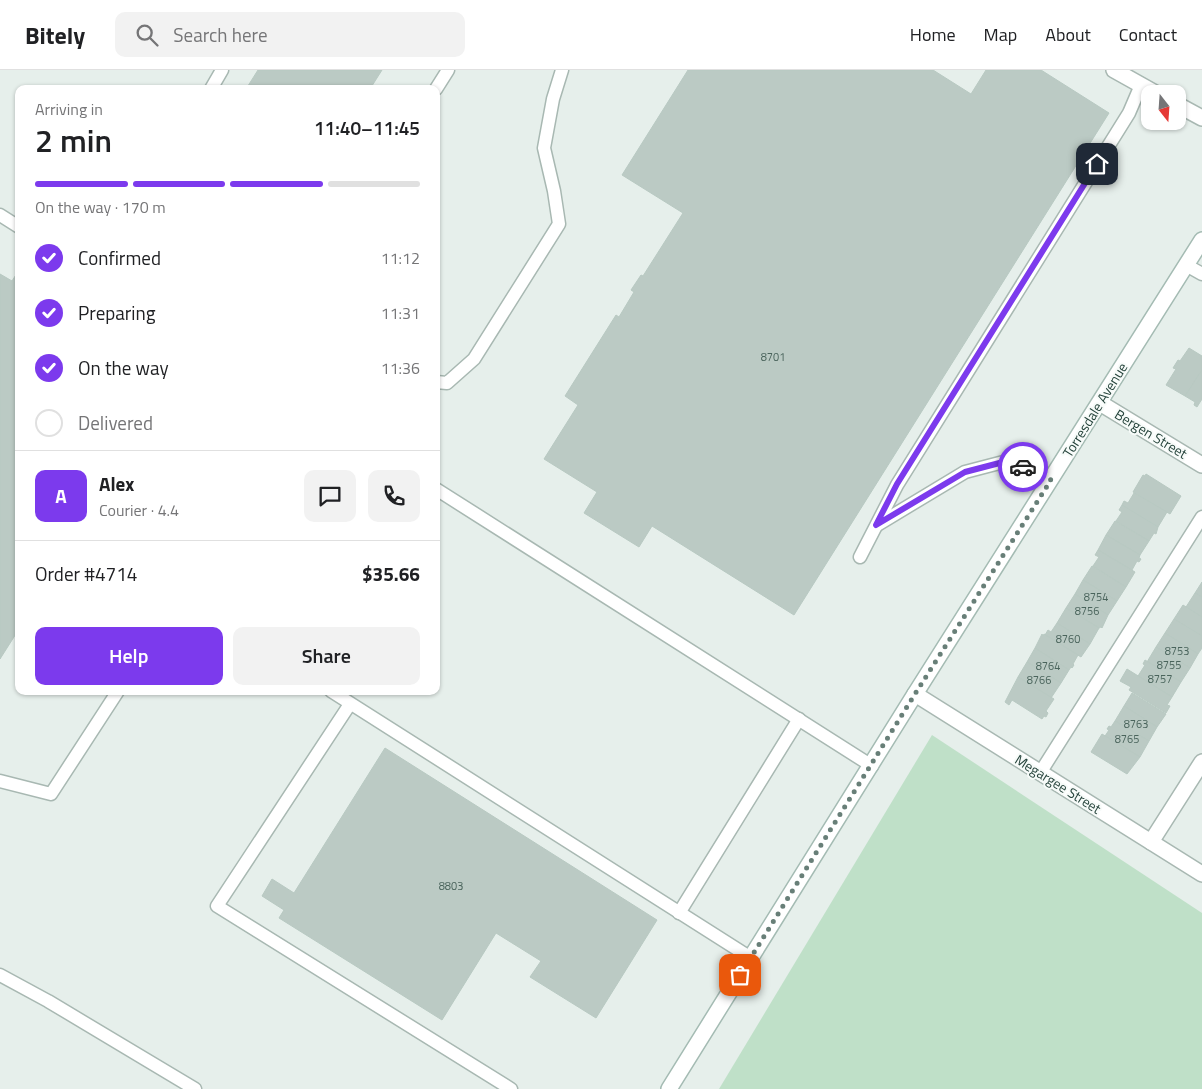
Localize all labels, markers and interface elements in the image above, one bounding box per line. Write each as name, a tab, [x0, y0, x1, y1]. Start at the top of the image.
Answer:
search box	[115, 12, 465, 57]
text: Bitely	[25, 17, 85, 53]
text: Search here	[173, 20, 268, 49]
icon: search	[133, 21, 161, 49]
text: Home	[910, 21, 956, 48]
text: Map	[984, 21, 1017, 48]
text: About	[1045, 21, 1091, 48]
text: Contact	[1119, 21, 1177, 48]
north arrow	[1141, 85, 1186, 130]
map controls	[1141, 85, 1186, 130]
text: Arriving in	[35, 97, 103, 121]
text: 11:40–11:45	[314, 113, 420, 142]
text: 2 min	[35, 116, 112, 164]
pin	[1076, 143, 1118, 185]
icon: home	[1083, 150, 1111, 178]
text: On the way · 170 m	[35, 195, 166, 219]
text: Confirmed	[78, 243, 161, 272]
icon: check	[35, 244, 63, 272]
text: 11:12	[381, 246, 420, 270]
text: Preparing	[78, 298, 155, 327]
icon: check	[35, 299, 63, 327]
text: 11:31	[381, 301, 420, 325]
house number: 8701	[761, 349, 785, 365]
text: On the way	[78, 353, 169, 382]
icon: check	[35, 354, 63, 382]
text: 11:36	[381, 356, 420, 380]
street label: Torresdale Avenue	[1057, 358, 1132, 461]
street label: Bergen Street	[1111, 404, 1192, 464]
text: Delivered	[78, 408, 153, 437]
courier	[998, 442, 1048, 492]
icon: car	[1009, 453, 1037, 481]
text: Alex	[99, 469, 134, 498]
button: chat	[304, 470, 356, 522]
button: phone	[368, 470, 420, 522]
text: A	[55, 481, 67, 510]
text: Courier · 4.4	[99, 498, 179, 522]
text: Order #4714	[35, 559, 137, 588]
text: $35.66	[362, 559, 420, 588]
house number: 8754	[1084, 589, 1108, 605]
house number: 8756	[1075, 603, 1099, 619]
button: Help	[35, 627, 223, 685]
button: Share	[233, 627, 420, 685]
house number: 8760	[1056, 631, 1080, 647]
house number: 8753	[1165, 643, 1189, 659]
house number: 8755	[1157, 657, 1181, 673]
house number: 8764	[1036, 658, 1060, 674]
house number: 8757	[1148, 671, 1172, 687]
house number: 8766	[1027, 672, 1051, 688]
house number: 8763	[1124, 716, 1148, 732]
house number: 8765	[1115, 731, 1139, 747]
street label: Megargee Street	[1011, 749, 1106, 819]
house number: 8803	[439, 878, 463, 894]
pin	[719, 954, 761, 996]
icon: bag	[726, 961, 754, 989]

